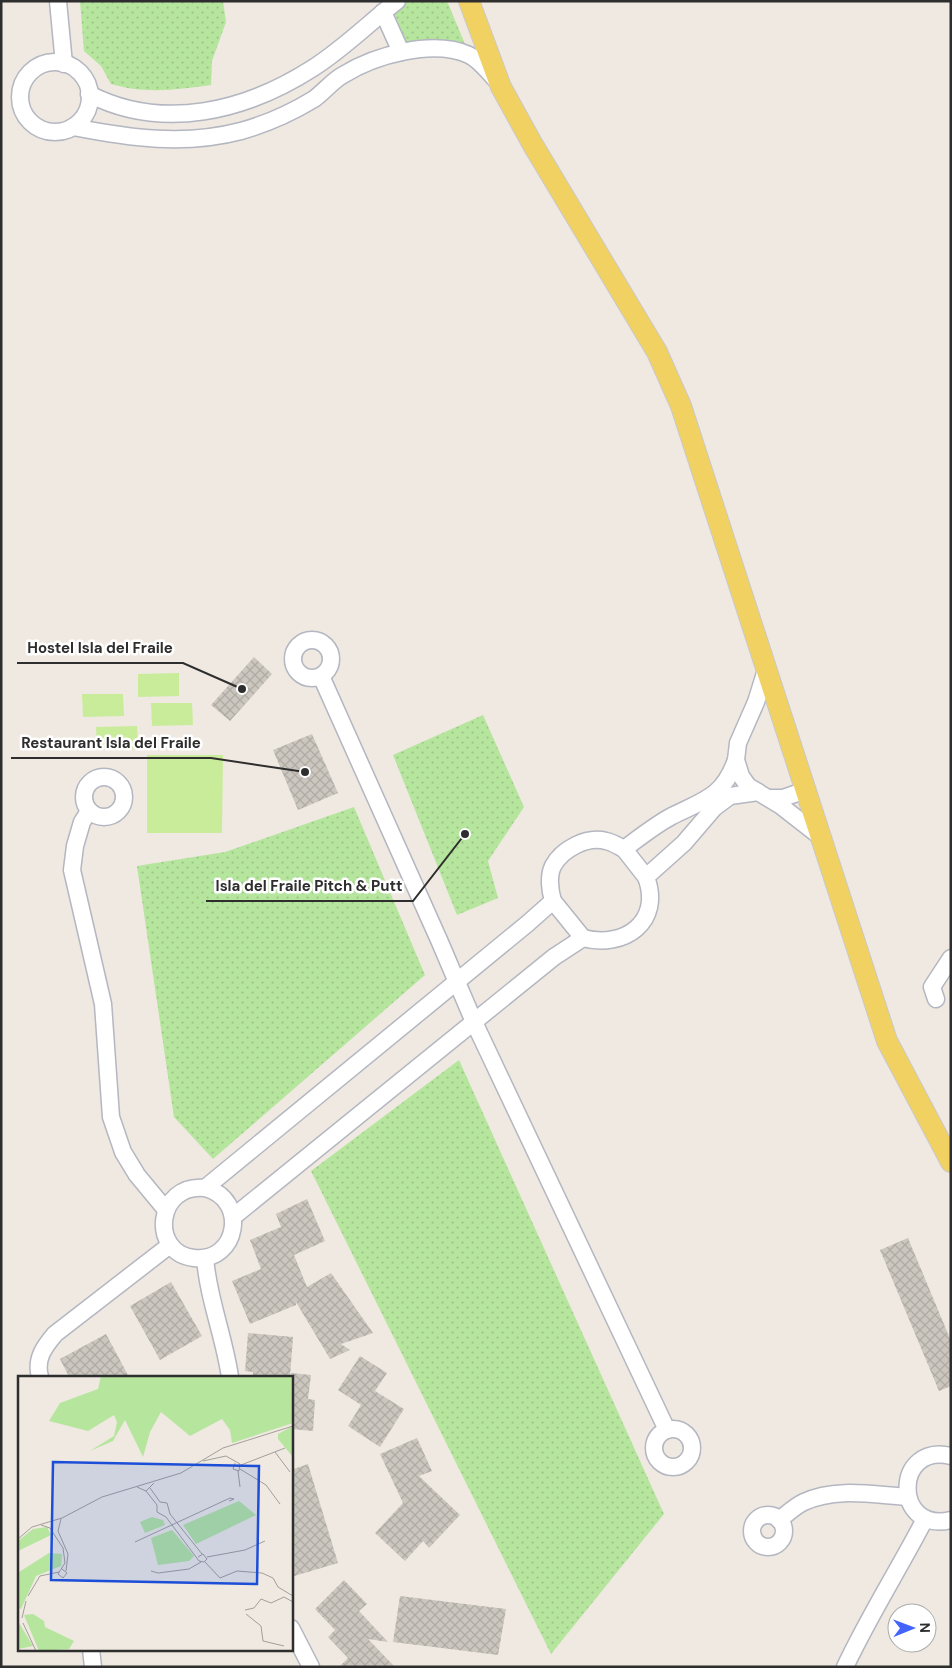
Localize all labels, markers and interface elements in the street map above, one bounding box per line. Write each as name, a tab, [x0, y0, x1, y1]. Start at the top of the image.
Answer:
callout: Hostel Isla del Fraile	[17, 633, 183, 663]
text: Hostel Isla del Fraile	[27, 638, 173, 658]
callout: Restaurant Isla del Fraile	[11, 728, 211, 758]
text: Restaurant Isla del Fraile	[21, 733, 201, 753]
callout: Isla del Fraile Pitch & Putt	[206, 871, 413, 901]
text: Isla del Fraile Pitch & Putt	[216, 876, 402, 896]
inset map	[18, 1376, 292, 1650]
north arrow	[887, 1603, 937, 1653]
text: N	[916, 1623, 934, 1633]

